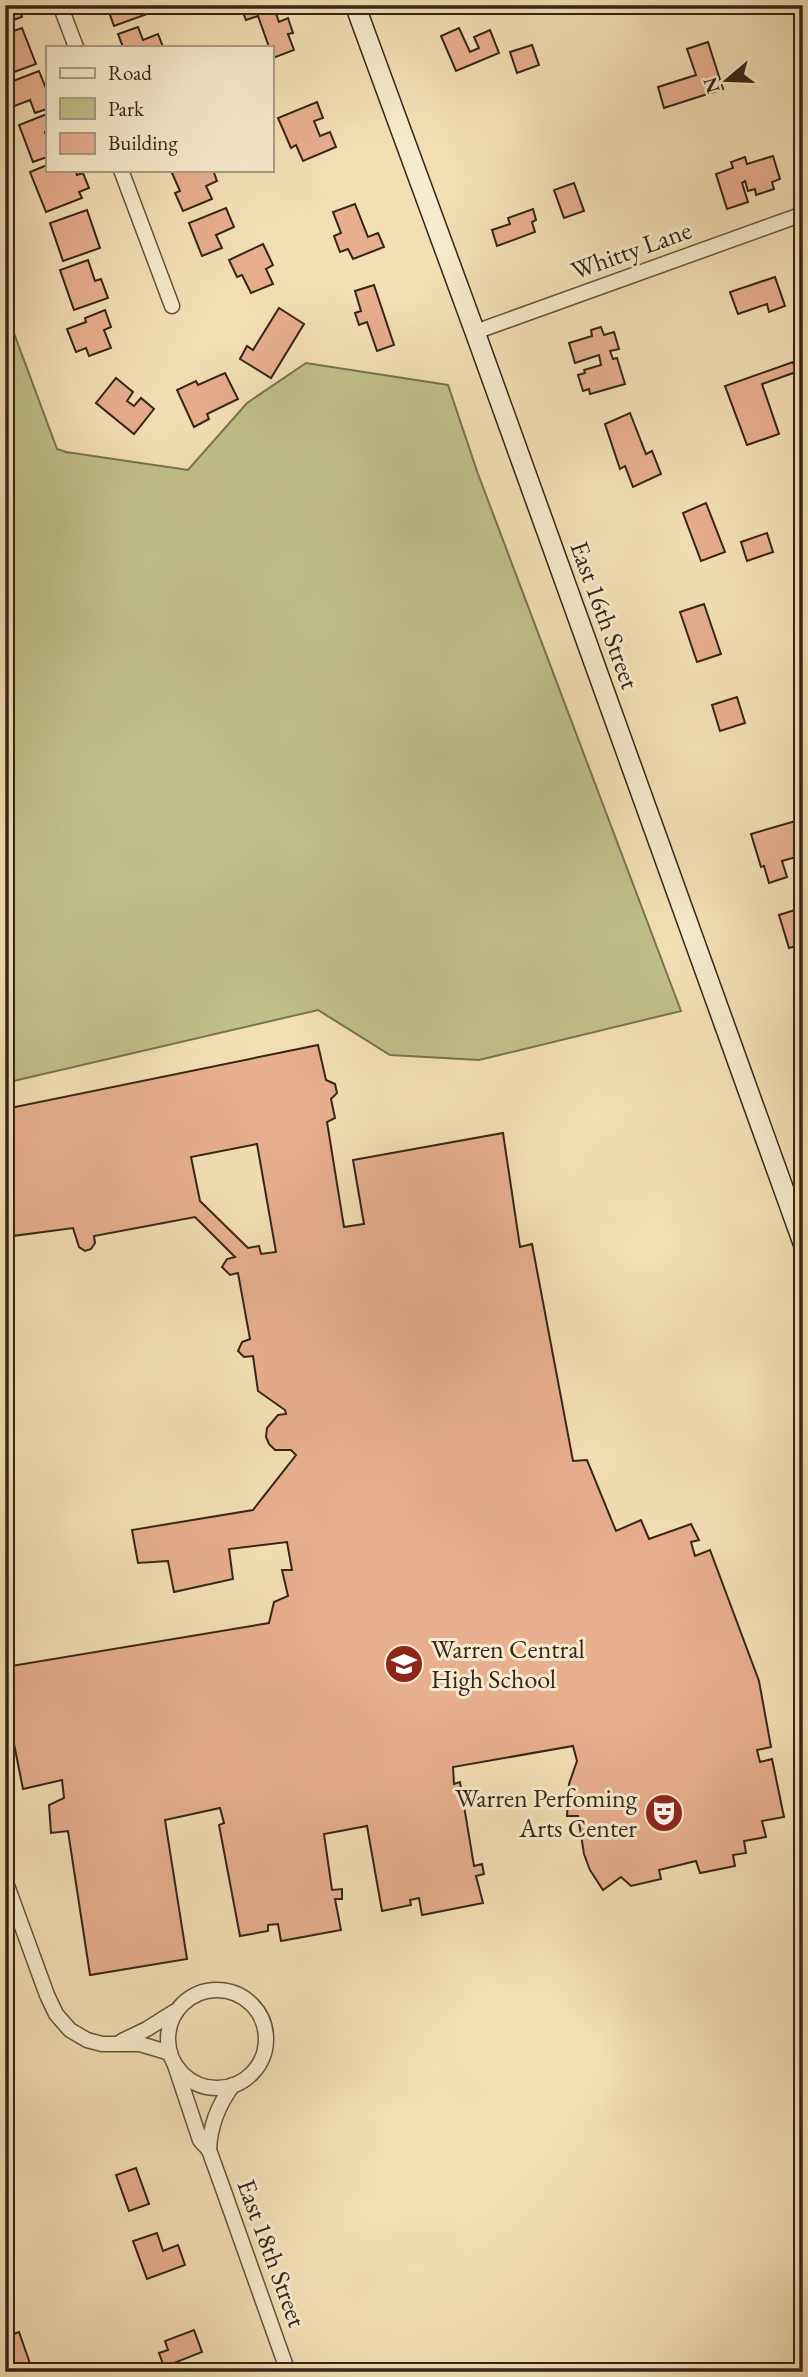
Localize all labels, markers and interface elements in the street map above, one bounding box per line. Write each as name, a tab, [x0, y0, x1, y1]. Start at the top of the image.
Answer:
legend	[46, 46, 273, 172]
north arrow	[692, 46, 762, 116]
text: Road	[108, 59, 152, 86]
text: N	[697, 73, 726, 97]
text: Park	[108, 95, 145, 122]
text: Building	[108, 129, 178, 156]
street label: Whitty Lane	[566, 212, 696, 288]
street label: East 16th Street	[563, 536, 647, 694]
place label: Warren Central High School	[431, 1632, 585, 1696]
school or university icon: Warren Central High School	[383, 1643, 425, 1685]
place label: Warren Perfoming Arts Center	[455, 1781, 638, 1845]
theatre icon: Warren Perfoming Arts Center	[643, 1792, 685, 1834]
street label: East 18th Street	[230, 2174, 314, 2332]

